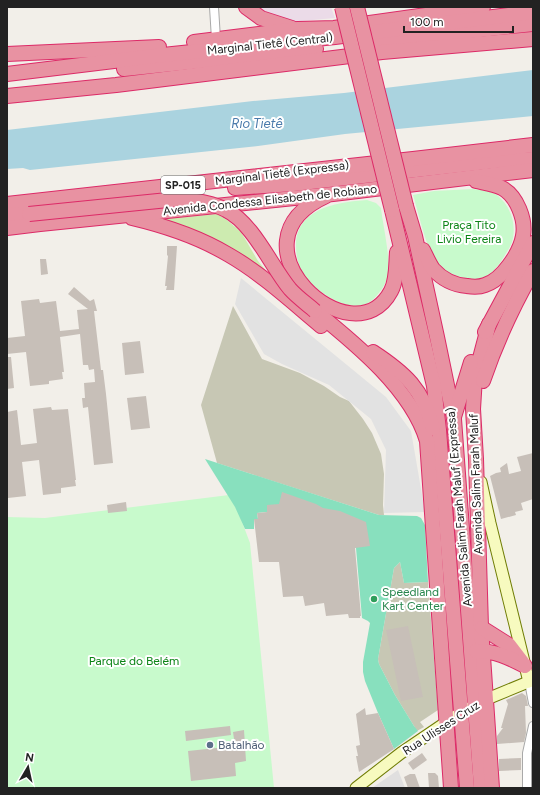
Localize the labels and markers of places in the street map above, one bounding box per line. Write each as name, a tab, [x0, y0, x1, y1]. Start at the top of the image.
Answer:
place label: Speedland Kart Center	[382, 585, 444, 613]
marker: Speedland Kart Center	[369, 594, 379, 604]
place label: Batalhão	[218, 738, 265, 752]
marker: Batalhão	[205, 740, 215, 750]

